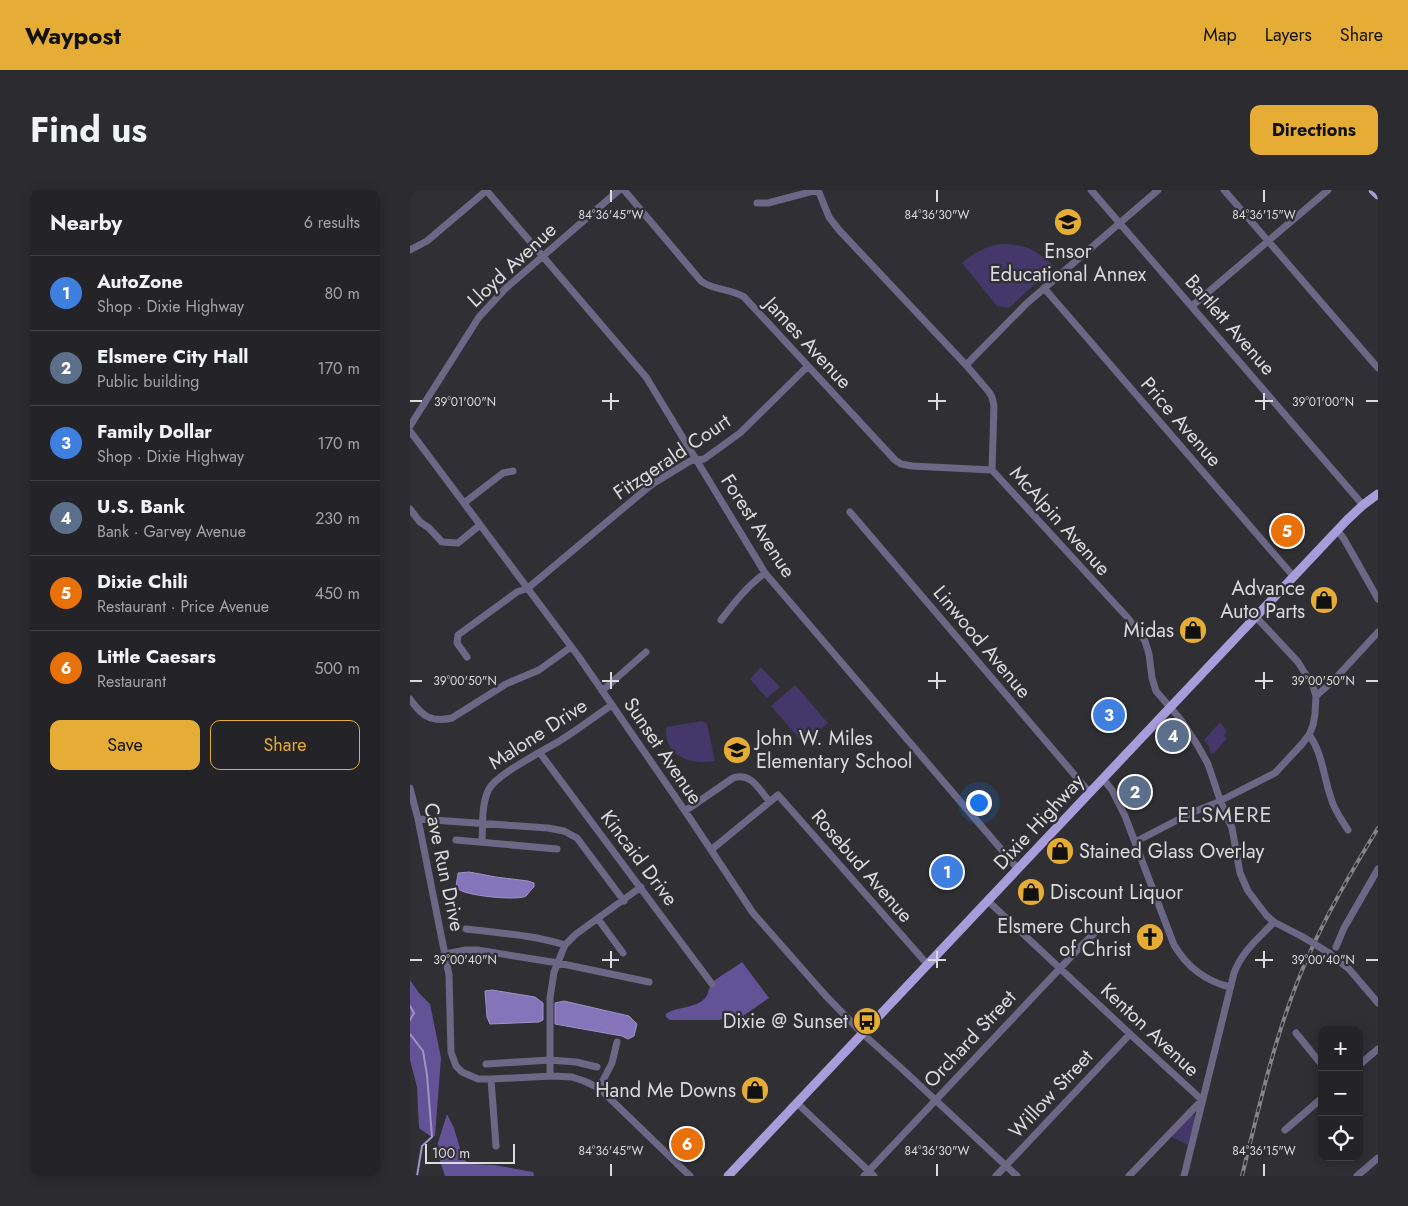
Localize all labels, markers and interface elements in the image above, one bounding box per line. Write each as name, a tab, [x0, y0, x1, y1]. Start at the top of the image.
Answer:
text: Waypost	[25, 18, 121, 53]
text: Map	[1203, 22, 1237, 48]
text: Layers	[1265, 22, 1312, 48]
text: Share	[1340, 22, 1383, 48]
text: Find us	[30, 105, 147, 155]
button: Directions	[1250, 105, 1378, 155]
text: 84°36'45"W	[579, 206, 644, 224]
text: 84°36'30"W	[905, 206, 970, 224]
text: 84°36'15"W	[1232, 206, 1296, 224]
school or university icon: Ensor Educational Annex	[1053, 207, 1083, 237]
text: Nearby	[50, 208, 122, 238]
text: 6 results	[304, 211, 360, 234]
street label: Lloyd Avenue	[461, 216, 563, 314]
place label: Ensor Educational Annex	[990, 237, 1147, 289]
text: AutoZone	[97, 268, 183, 295]
street label: Bartlett Avenue	[1178, 268, 1282, 382]
text: 1	[62, 282, 70, 305]
text: 80 m	[324, 282, 360, 305]
street label: James Avenue	[756, 288, 858, 396]
text: Shop · Dixie Highway	[97, 295, 244, 318]
text: Elsmere City Hall	[97, 343, 248, 370]
text: 2	[61, 357, 71, 380]
text: 170 m	[318, 357, 360, 380]
text: Public building	[97, 370, 199, 393]
street label: Price Avenue	[1134, 371, 1228, 473]
text: 39°01'00"N	[434, 393, 496, 411]
text: 39°01'00"N	[1292, 393, 1354, 411]
street label: Fitzgerald Court	[608, 407, 737, 507]
text: Family Dollar	[97, 418, 212, 445]
text: 3	[61, 432, 71, 455]
text: 170 m	[318, 432, 360, 455]
text: Shop · Dixie Highway	[97, 445, 244, 468]
street label: McAlpin Avenue	[1003, 460, 1117, 582]
street label: Forest Avenue	[714, 468, 802, 584]
text: U.S. Bank	[97, 493, 185, 520]
text: 4	[60, 507, 72, 530]
text: 230 m	[315, 507, 360, 530]
pin: 5	[1271, 512, 1303, 550]
text: Bank · Garvey Avenue	[97, 520, 246, 543]
text: Dixie Chili	[97, 568, 188, 595]
place label: Advance Auto Parts	[1220, 574, 1305, 626]
street label: Linwood Avenue	[926, 579, 1038, 705]
text: 5	[61, 582, 71, 605]
text: 450 m	[315, 582, 360, 605]
shop icon: Advance Auto Parts	[1309, 585, 1339, 615]
text: Restaurant · Price Avenue	[97, 595, 269, 618]
shop icon: Midas	[1178, 615, 1208, 645]
place label: Midas	[1124, 616, 1174, 645]
text: Little Caesars	[97, 643, 216, 670]
text: 6	[61, 657, 71, 680]
text: 500 m	[314, 657, 360, 680]
text: Restaurant	[97, 670, 166, 693]
text: 39°00'50"N	[433, 672, 497, 690]
text: 39°00'50"N	[1291, 672, 1355, 690]
street label: Malone Drive	[483, 691, 593, 777]
street label: Sunset Avenue	[616, 692, 710, 810]
pin: 3	[1093, 696, 1125, 734]
pin: 4	[1157, 717, 1189, 755]
button: Save	[50, 720, 200, 770]
button: Share	[210, 720, 360, 770]
place label: John W. Miles Elementary School	[753, 724, 912, 776]
school or university icon: John W. Miles Elementary School	[722, 735, 752, 765]
street label: Dixie Highway	[987, 767, 1091, 876]
pin: 2	[1119, 773, 1151, 811]
your location	[966, 790, 992, 816]
district label: ELSMERE	[1177, 798, 1273, 830]
street label: Cave Run Drive	[416, 800, 472, 934]
street label: Rosebud Avenue	[804, 803, 920, 929]
street label: Kincaid Drive	[593, 804, 685, 912]
shop icon: Stained Glass Overlay	[1045, 836, 1075, 866]
place label: Stained Glass Overlay	[1079, 837, 1264, 866]
pin: 1	[931, 853, 963, 891]
shop icon: Discount Liquor	[1016, 877, 1046, 907]
place label: Discount Liquor	[1050, 878, 1183, 907]
place label: Elsmere Church of Christ	[997, 912, 1131, 964]
church icon: Elsmere Church of Christ	[1135, 922, 1165, 952]
text: 39°00'40"N	[433, 951, 497, 969]
text: 39°00'40"N	[1291, 951, 1355, 969]
street label: Kenton Avenue	[1094, 976, 1206, 1084]
street label: Orchard Street	[917, 984, 1023, 1094]
bus stop icon: Dixie @ Sunset	[852, 1006, 882, 1036]
place label: Dixie @ Sunset	[723, 1007, 848, 1036]
map controls	[1318, 1026, 1363, 1161]
button: +	[1318, 1026, 1363, 1071]
street label: Willow Street	[1002, 1043, 1100, 1145]
button: −	[1318, 1071, 1363, 1116]
shop icon: Hand Me Downs	[740, 1075, 770, 1105]
place label: Hand Me Downs	[595, 1076, 736, 1105]
button: locate	[1318, 1116, 1363, 1161]
pin: 6	[671, 1125, 703, 1163]
scale bar	[425, 1141, 515, 1164]
text: 84°36'45"W	[579, 1142, 644, 1160]
text: 84°36'30"W	[905, 1142, 970, 1160]
text: 84°36'15"W	[1232, 1142, 1296, 1160]
text: 100 m	[432, 1143, 470, 1163]

